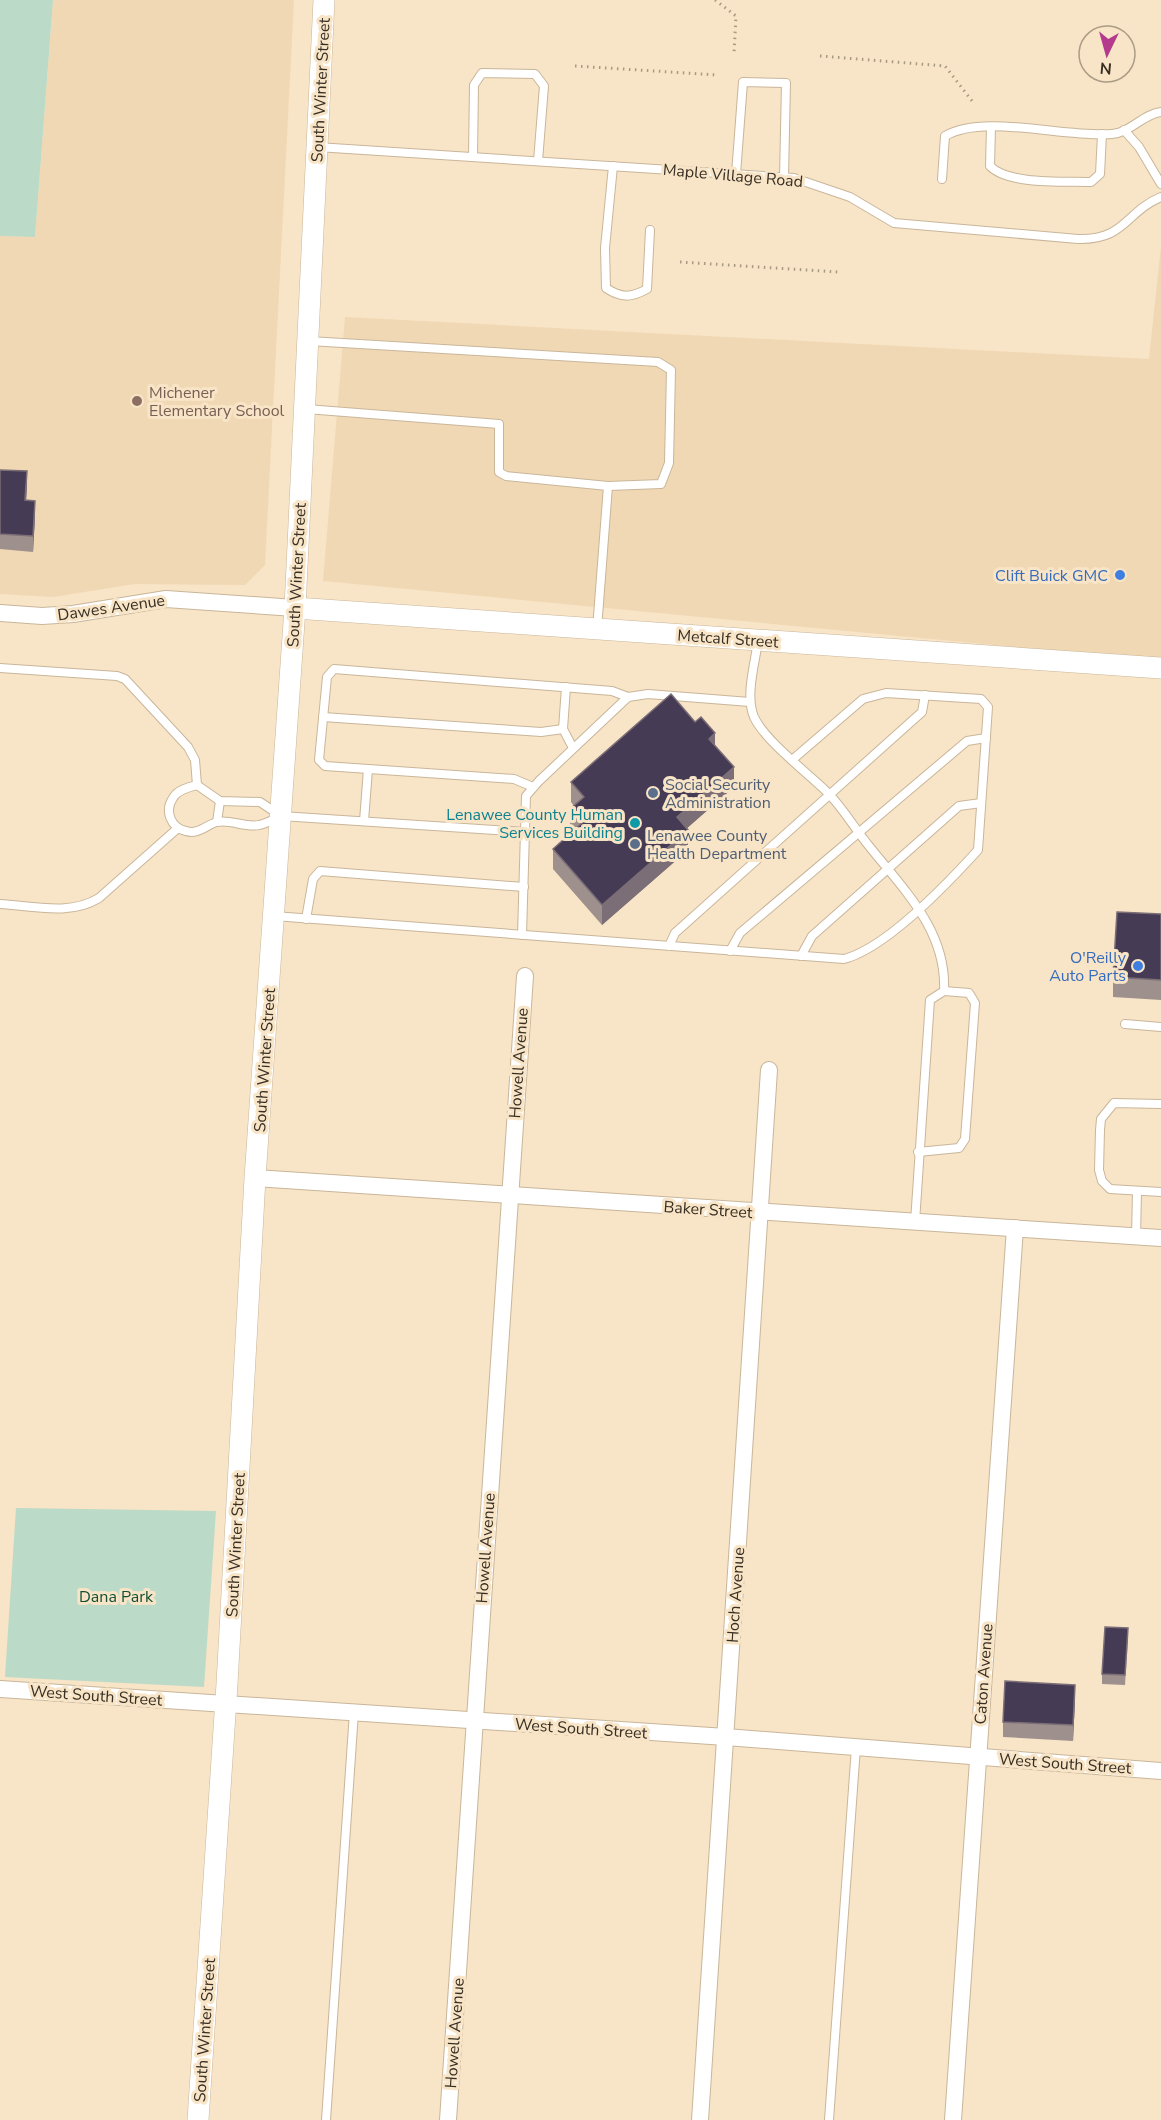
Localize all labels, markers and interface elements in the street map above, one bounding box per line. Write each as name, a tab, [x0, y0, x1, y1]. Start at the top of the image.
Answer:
street label: South Winter Street	[306, 17, 336, 163]
north arrow	[1077, 24, 1137, 84]
text: N	[1099, 56, 1113, 79]
street label: Maple Village Road	[662, 159, 804, 193]
place label: Michener Elementary School	[149, 382, 285, 422]
marker: Michener Elementary School	[130, 394, 144, 408]
street label: South Winter Street	[282, 502, 312, 648]
place label: Clift Buick GMC	[995, 565, 1108, 587]
marker: Clift Buick GMC	[1113, 568, 1127, 582]
street label: Dawes Avenue	[56, 590, 166, 626]
street label: Metcalf Street	[677, 624, 780, 654]
place label: Social Security Administration	[665, 774, 771, 814]
marker: Social Security Administration	[646, 786, 660, 800]
place label: Lenawee County Human Services Building	[446, 804, 623, 844]
marker: Lenawee County Human Services Building	[628, 816, 642, 830]
place label: Lenawee County Health Department	[647, 825, 787, 865]
marker: Lenawee County Health Department	[628, 837, 642, 851]
place label: O'Reilly Auto Parts	[1049, 947, 1127, 987]
marker: O'Reilly Auto Parts	[1131, 959, 1145, 973]
street label: South Winter Street	[249, 987, 281, 1133]
street label: Howell Avenue	[504, 1007, 534, 1119]
street label: Baker Street	[663, 1196, 754, 1224]
street label: South Winter Street	[221, 1472, 251, 1618]
street label: Howell Avenue	[471, 1492, 501, 1604]
street label: Hoch Avenue	[722, 1546, 750, 1644]
park label: Dana Park	[79, 1586, 154, 1608]
street label: Caton Avenue	[969, 1623, 998, 1725]
street label: West South Street	[29, 1680, 163, 1712]
street label: West South Street	[514, 1713, 648, 1745]
street label: West South Street	[998, 1748, 1132, 1780]
street label: South Winter Street	[189, 1957, 221, 2103]
street label: Howell Avenue	[440, 1977, 470, 2089]

